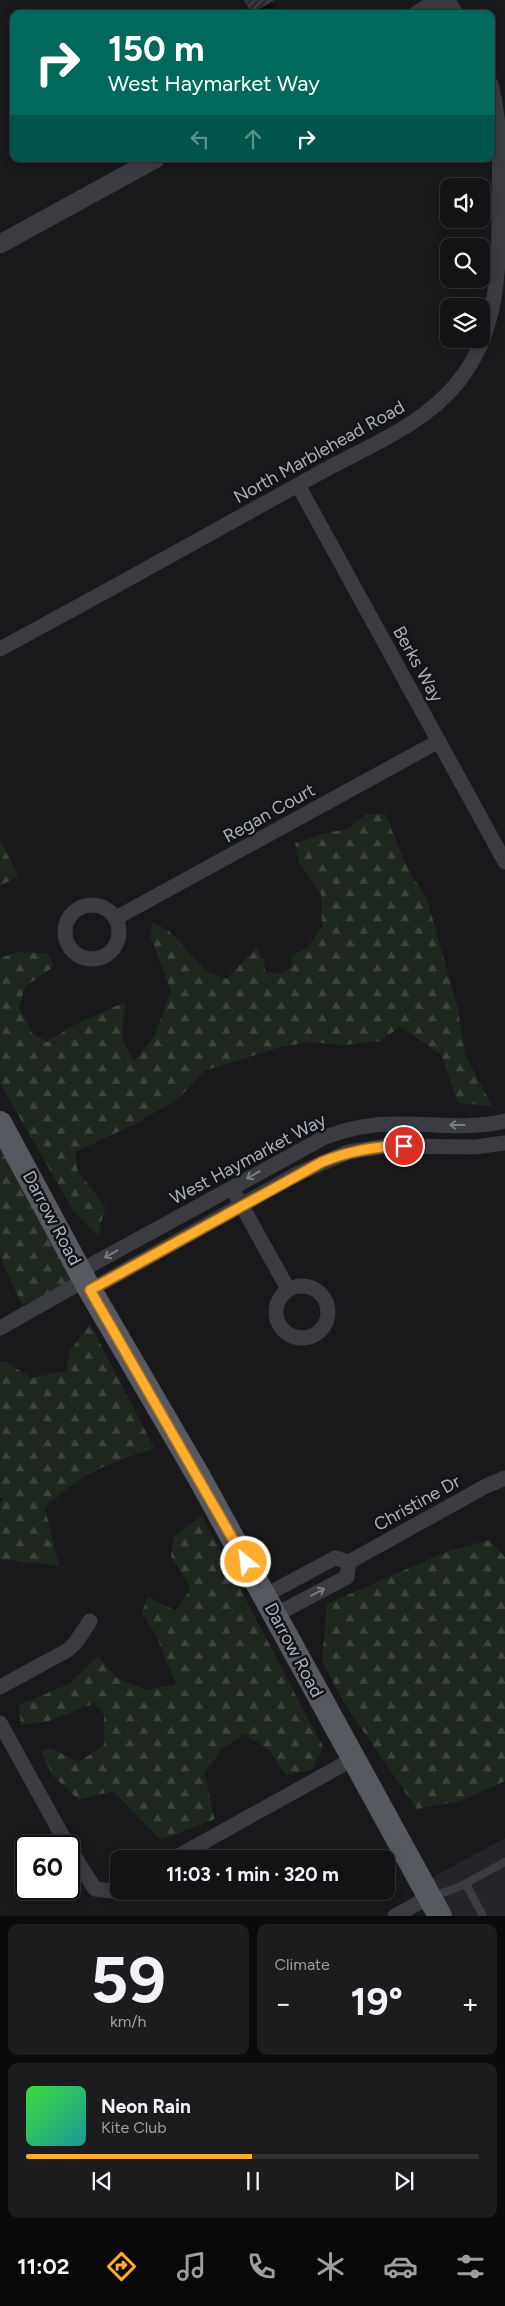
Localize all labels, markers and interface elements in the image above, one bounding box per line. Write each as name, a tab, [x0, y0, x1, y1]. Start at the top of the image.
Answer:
text: 150 m	[108, 28, 205, 70]
icon: right	[25, 30, 90, 95]
text: West Haymarket Way	[108, 70, 320, 97]
icon: left	[186, 125, 214, 153]
icon: ahead	[239, 125, 267, 153]
icon: right	[292, 125, 320, 153]
map controls	[440, 178, 490, 348]
button: sound	[440, 178, 490, 228]
button: search	[440, 238, 490, 288]
button: layers	[440, 298, 490, 348]
street label: North Marblehead Road	[230, 396, 408, 508]
street label: Berks Way	[388, 622, 448, 706]
street label: Regan Court	[219, 779, 319, 847]
street label: West Haymarket Way	[166, 1108, 330, 1209]
one-way arrow	[449, 1120, 465, 1130]
pin	[383, 1125, 425, 1167]
icon: arrive	[390, 1132, 418, 1160]
street label: Darrow Road	[18, 1167, 86, 1269]
one-way arrow	[245, 1170, 260, 1180]
one-way arrow	[104, 1249, 118, 1259]
street label: Christine Dr	[370, 1470, 464, 1536]
position arrow	[219, 1535, 271, 1587]
one-way arrow	[310, 1587, 325, 1596]
street label: Darrow Road	[260, 1599, 328, 1701]
speed limit sign: 60	[15, 1835, 80, 1900]
text: 11:03 · 1 min · 320 m	[166, 1863, 339, 1886]
text: 59	[91, 1940, 166, 2018]
text: Climate	[275, 1955, 330, 1974]
text: 19°	[351, 1979, 403, 2025]
text: −	[275, 1986, 292, 2020]
text: +	[462, 1986, 479, 2020]
text: km/h	[110, 2012, 147, 2031]
text: Neon Rain	[101, 2095, 191, 2118]
text: Kite Club	[101, 2118, 167, 2137]
icon: previous	[88, 2167, 116, 2195]
icon: pause	[239, 2167, 267, 2195]
icon: next	[390, 2167, 418, 2195]
icon: directions	[104, 2249, 139, 2284]
icon: music	[174, 2249, 209, 2284]
icon: phone	[244, 2249, 279, 2284]
icon: climate	[313, 2249, 348, 2284]
icon: car	[383, 2249, 418, 2284]
icon: filters	[453, 2249, 488, 2284]
text: 11:02	[17, 2253, 70, 2280]

